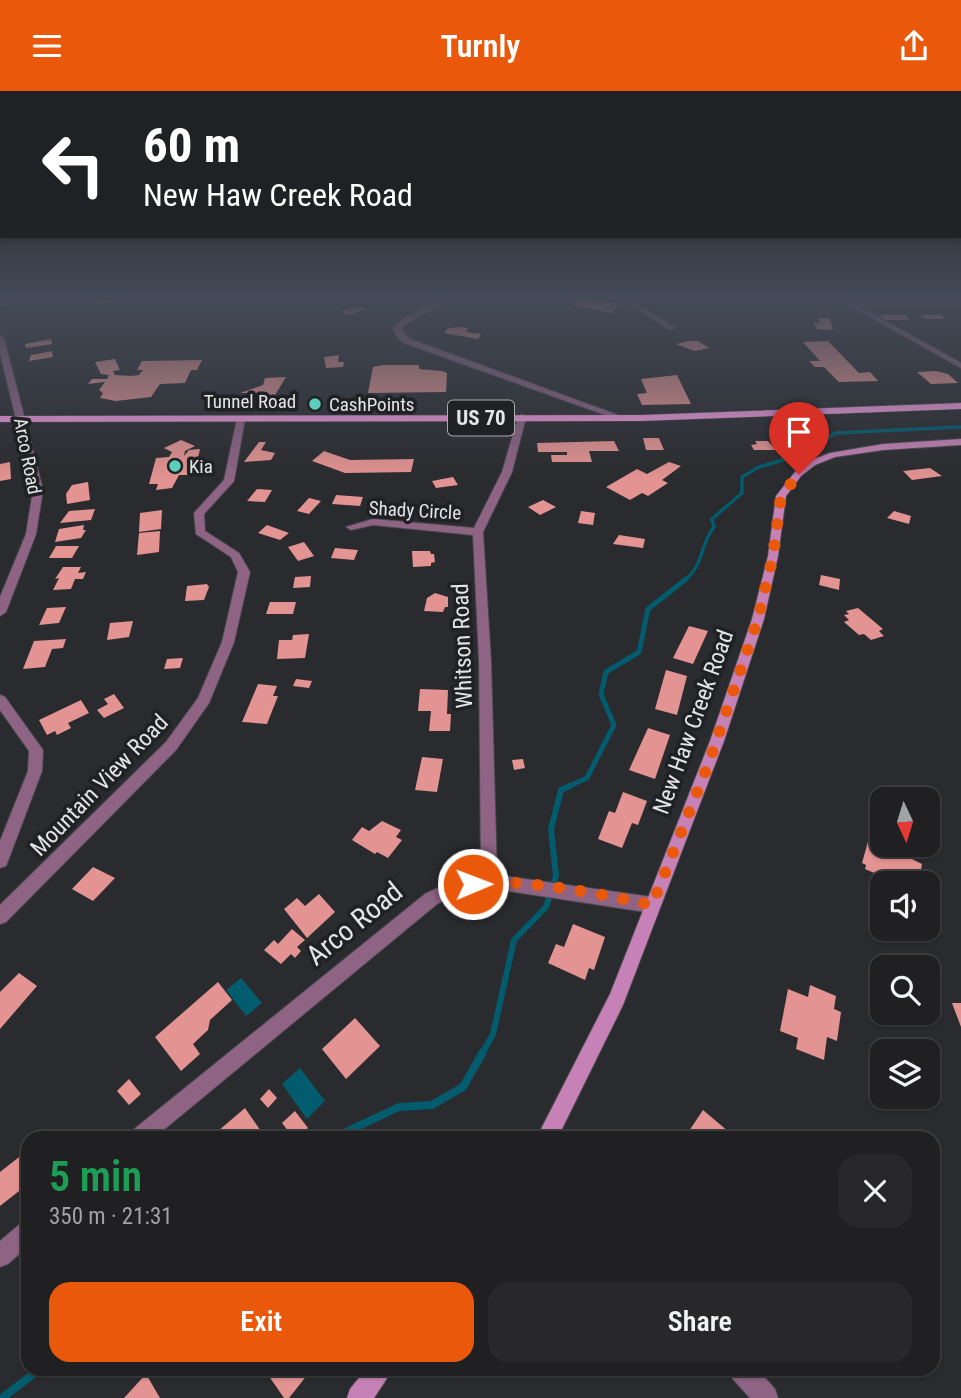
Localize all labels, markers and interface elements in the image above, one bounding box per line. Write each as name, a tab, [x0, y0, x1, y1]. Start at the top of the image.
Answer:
icon: menu	[28, 27, 66, 65]
text: Turnly	[441, 27, 520, 65]
icon: share	[895, 27, 933, 65]
text: 60 m	[143, 117, 240, 174]
icon: left	[28, 119, 119, 210]
text: New Haw Creek Road	[143, 176, 413, 214]
street label: Tunnel Road	[204, 390, 296, 413]
place label: CashPoints	[329, 393, 415, 416]
marker: CashPoints	[307, 396, 323, 412]
road number: US 70	[448, 401, 514, 435]
pin	[769, 402, 829, 474]
icon: arrive	[780, 413, 818, 451]
street label: Arco Road	[9, 416, 46, 496]
place label: Kia	[189, 455, 213, 478]
marker: Kia	[167, 458, 183, 474]
street label: Shady Circle	[368, 497, 462, 524]
street label: Whitson Road	[447, 583, 478, 709]
street label: New Haw Creek Road	[648, 626, 739, 818]
street label: Mountain View Road	[25, 709, 174, 862]
north arrow	[870, 787, 940, 857]
map controls	[870, 787, 940, 1109]
position arrow	[436, 847, 510, 921]
button: sound	[870, 871, 940, 941]
street label: Arco Road	[300, 875, 409, 972]
button: search	[870, 955, 940, 1025]
button: layers	[870, 1039, 940, 1109]
text: 5 min	[49, 1152, 142, 1201]
button: close	[838, 1154, 912, 1228]
text: 350 m · 21:31	[49, 1203, 173, 1230]
button: Exit	[49, 1282, 474, 1362]
button: Share	[488, 1282, 912, 1362]

